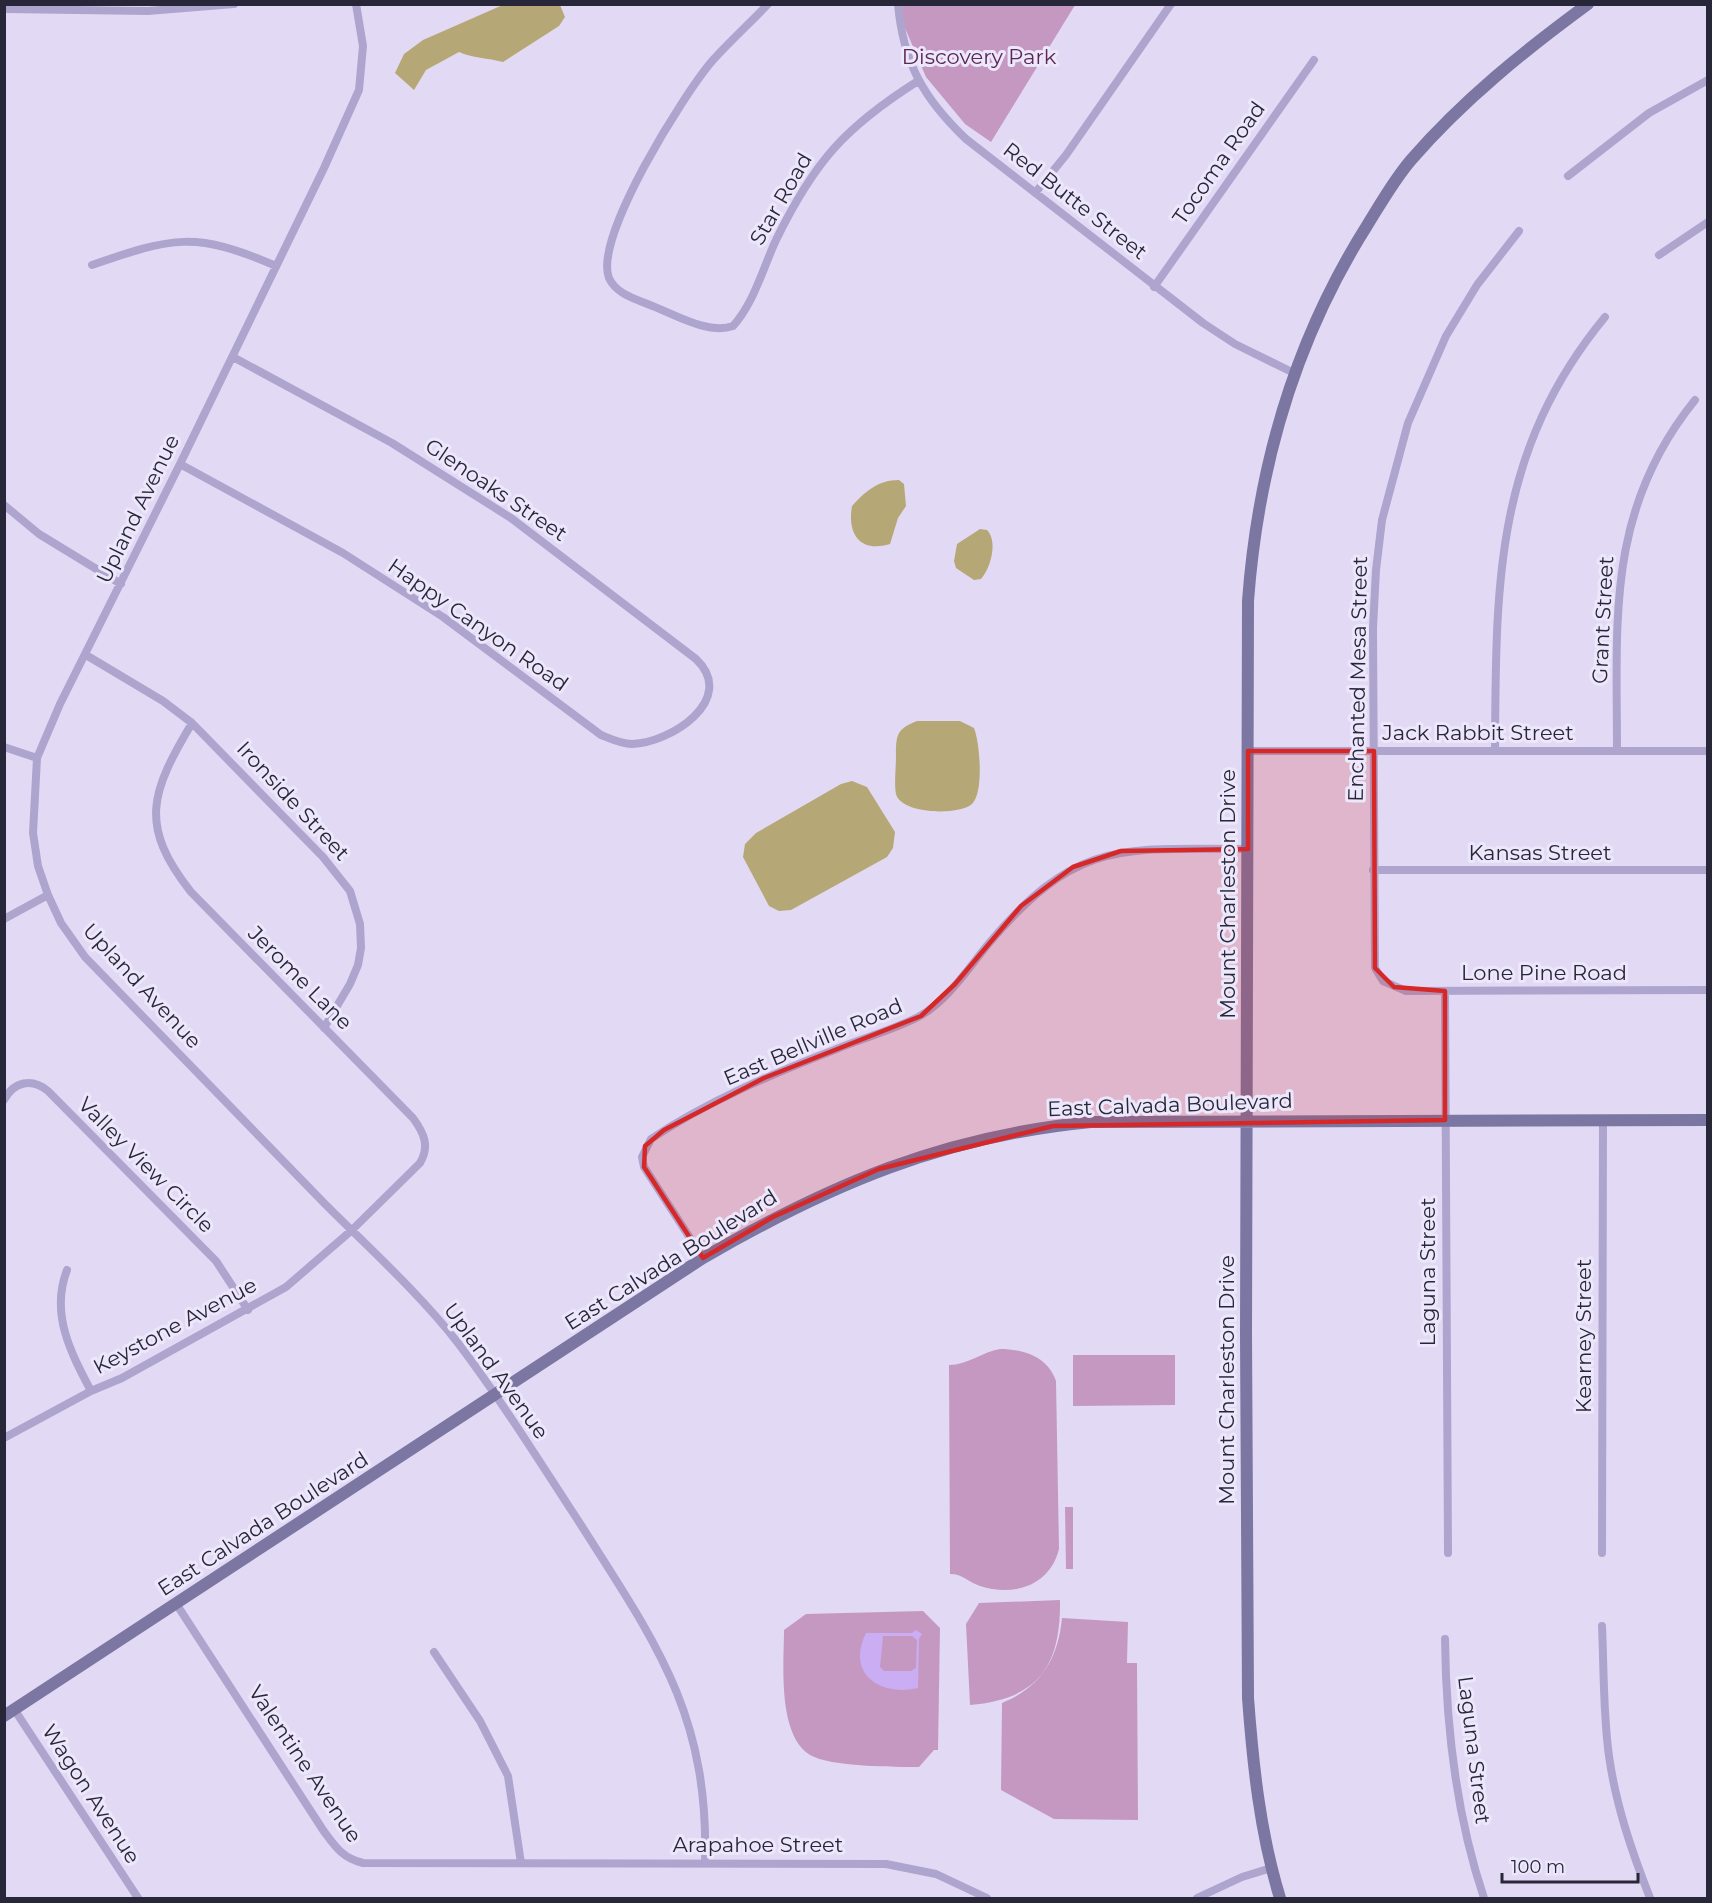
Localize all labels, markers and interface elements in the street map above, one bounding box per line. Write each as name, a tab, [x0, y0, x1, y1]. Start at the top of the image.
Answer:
park label: Discovery Park	[902, 44, 1057, 69]
street label: Tocoma Road	[1167, 97, 1270, 229]
street label: Red Butte Street	[998, 137, 1152, 265]
street label: Star Road	[744, 148, 817, 249]
street label: Upland Avenue	[91, 430, 184, 587]
street label: Glenoaks Street	[421, 433, 572, 546]
street label: Happy Canyon Road	[383, 553, 573, 696]
street label: Grant Street	[1587, 555, 1618, 684]
street label: Enchanted Mesa Street	[1343, 556, 1372, 802]
street label: Jack Rabbit Street	[1381, 720, 1574, 745]
street label: Ironside Street	[232, 736, 355, 865]
street label: Mount Charleston Drive	[1215, 769, 1240, 1019]
street label: Kansas Street	[1468, 840, 1612, 865]
street label: Upland Avenue	[78, 918, 207, 1053]
street label: Jerome Lane	[242, 920, 358, 1035]
street label: Lone Pine Road	[1461, 960, 1627, 985]
street label: East Bellville Road	[720, 993, 906, 1091]
street label: East Calvada Boulevard	[1047, 1088, 1293, 1121]
street label: Valley View Circle	[73, 1092, 219, 1238]
street label: East Calvada Boulevard	[560, 1184, 782, 1335]
street label: Laguna Street	[1415, 1198, 1440, 1346]
street label: Mount Charleston Drive	[1214, 1255, 1239, 1505]
street label: Kearney Street	[1571, 1259, 1596, 1413]
street label: Keystone Avenue	[89, 1272, 261, 1379]
street label: Upland Avenue	[439, 1298, 554, 1444]
street label: East Calvada Boulevard	[153, 1446, 373, 1601]
street label: Laguna Street	[1453, 1675, 1496, 1825]
street label: Valentine Avenue	[244, 1680, 367, 1847]
street label: Wagon Avenue	[37, 1719, 146, 1868]
street label: Arapahoe Street	[673, 1832, 843, 1857]
scale bar	[1502, 1846, 1638, 1884]
text: 100 m	[1511, 1856, 1565, 1878]

